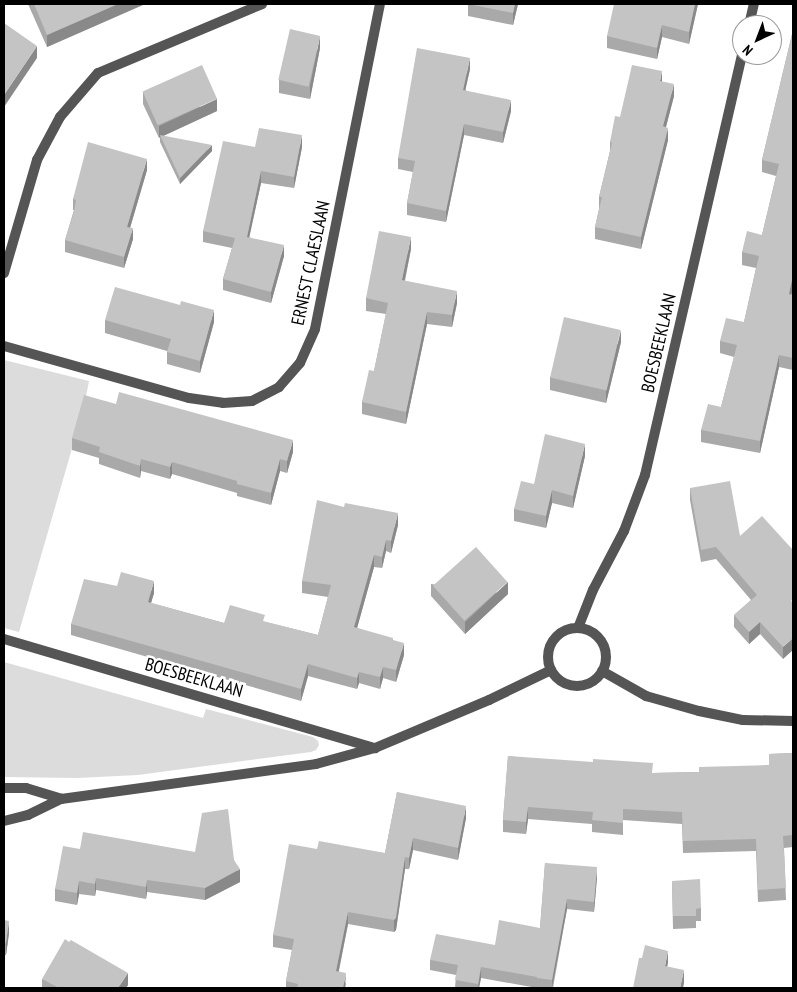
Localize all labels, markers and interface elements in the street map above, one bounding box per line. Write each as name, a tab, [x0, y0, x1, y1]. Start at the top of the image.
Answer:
north arrow	[732, 15, 782, 65]
text: N	[739, 41, 756, 59]
street label: ERNEST CLAESLAAN	[287, 198, 335, 328]
street label: BOESBEEKLAAN	[637, 291, 681, 395]
street label: BOESBEEKLAAN	[143, 654, 245, 702]

